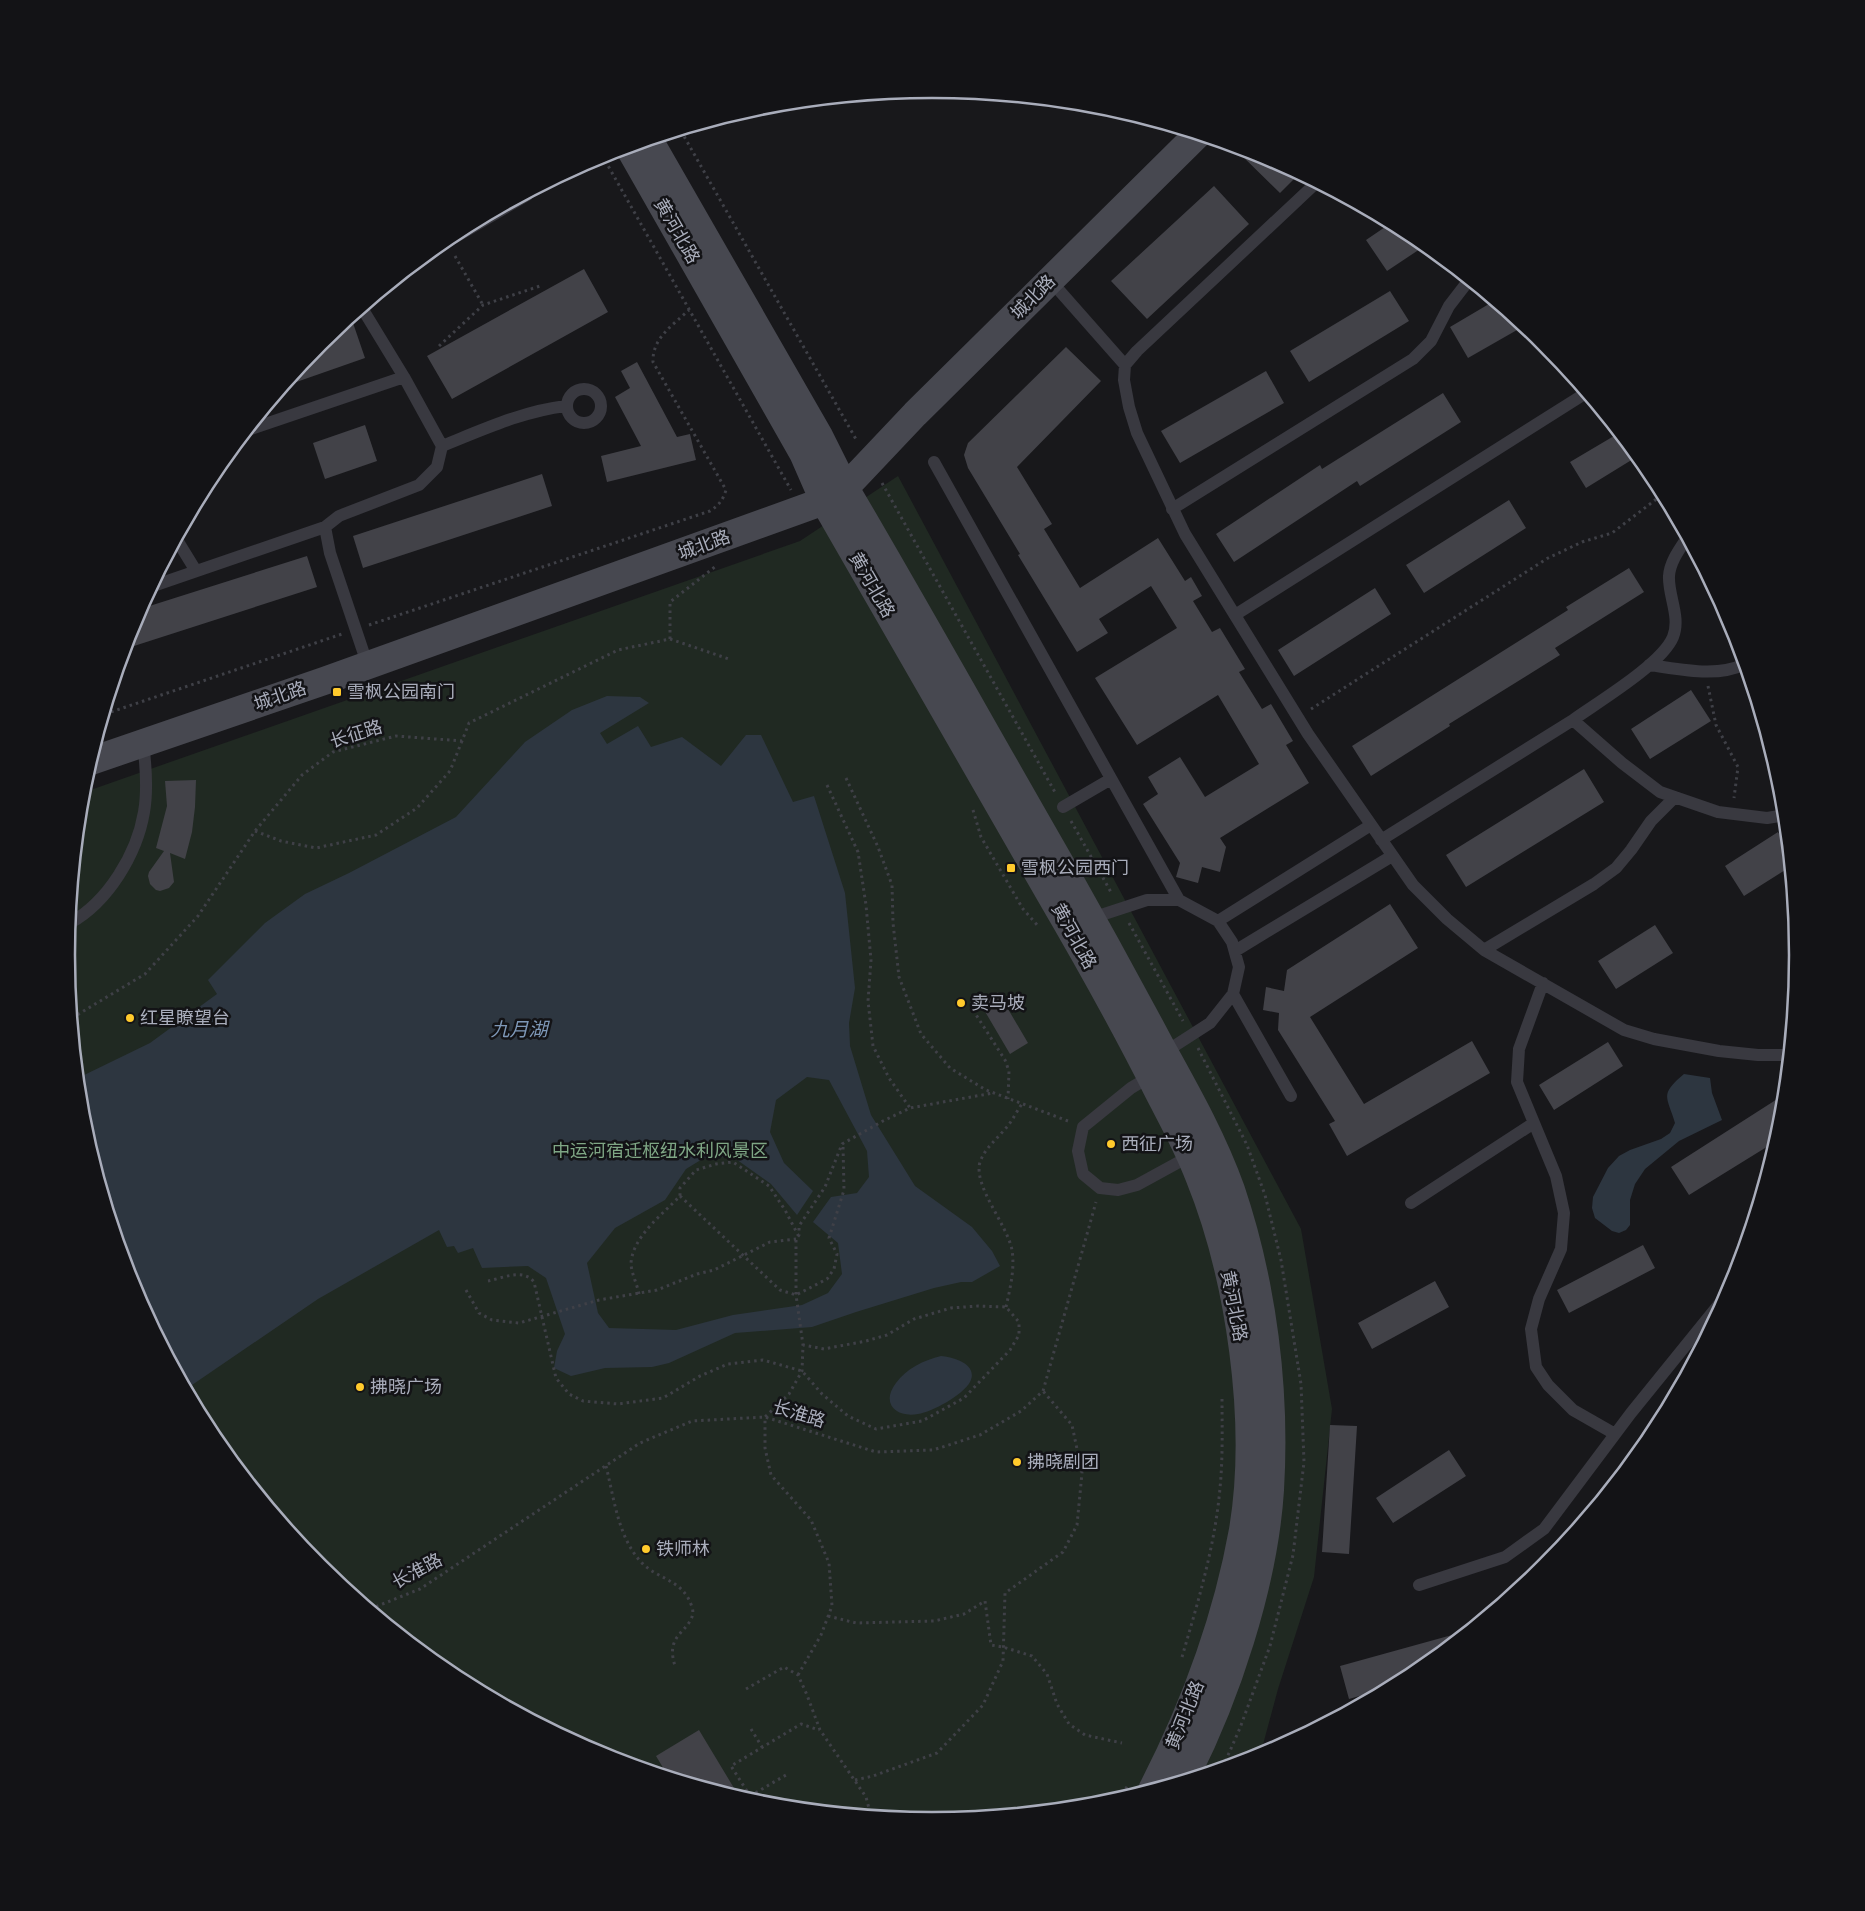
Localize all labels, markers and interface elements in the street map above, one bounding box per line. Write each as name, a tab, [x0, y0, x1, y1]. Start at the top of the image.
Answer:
street label: 黄河北路	[650, 194, 705, 267]
street label: 城北路	[1005, 269, 1059, 323]
street label: 城北路	[675, 524, 733, 564]
street label: 黄河北路	[845, 548, 900, 621]
street label: 城北路	[251, 676, 309, 714]
place label: 雪枫公园南门	[347, 680, 455, 702]
marker: 雪枫公园南门	[331, 686, 343, 698]
street label: 长征路	[327, 715, 385, 751]
place label: 雪枫公园西门	[1021, 856, 1129, 878]
marker: 雪枫公园西门	[1005, 862, 1017, 874]
street label: 黄河北路	[1048, 899, 1102, 972]
place label: 卖马坡	[971, 991, 1025, 1013]
marker: 卖马坡	[955, 997, 967, 1009]
place label: 红星瞭望台	[140, 1006, 230, 1028]
marker: 红星瞭望台	[124, 1012, 136, 1024]
water label: 九月湖	[490, 1017, 550, 1040]
place label: 西征广场	[1121, 1132, 1193, 1154]
marker: 西征广场	[1105, 1138, 1117, 1150]
park label: 中运河宿迁枢纽水利风景区	[552, 1139, 768, 1161]
street label: 黄河北路	[1217, 1268, 1253, 1343]
place label: 拂晓广场	[370, 1375, 442, 1397]
marker: 拂晓广场	[354, 1381, 366, 1393]
street label: 长淮路	[770, 1395, 828, 1431]
place label: 拂晓剧团	[1027, 1450, 1099, 1472]
marker: 拂晓剧团	[1011, 1456, 1023, 1468]
place label: 铁师林	[656, 1537, 710, 1559]
marker: 铁师林	[640, 1543, 652, 1555]
street label: 长淮路	[388, 1548, 446, 1593]
street label: 黄河北路	[1160, 1677, 1208, 1752]

